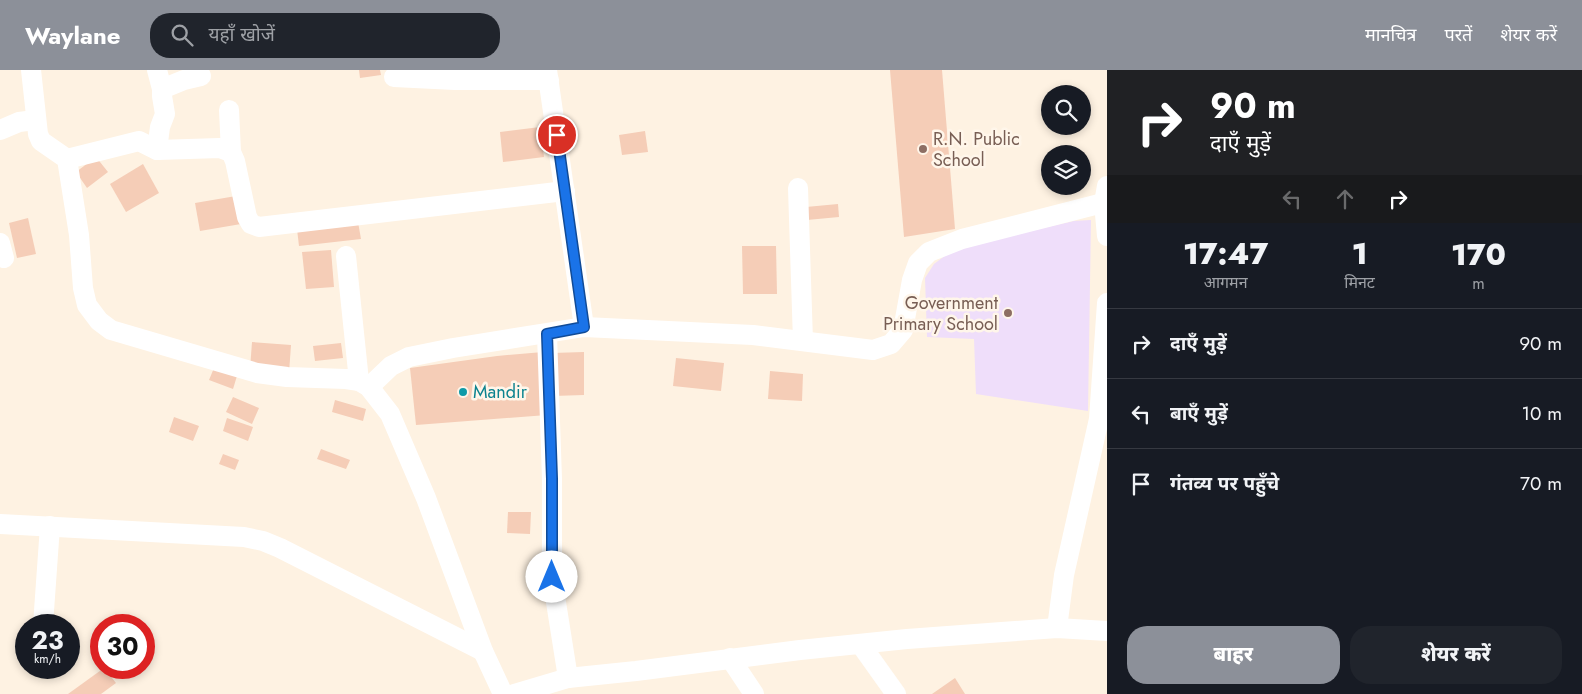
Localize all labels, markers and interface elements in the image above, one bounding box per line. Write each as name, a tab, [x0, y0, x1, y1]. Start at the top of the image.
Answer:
search box	[150, 13, 500, 58]
text: Waylane	[25, 18, 120, 53]
icon: search	[168, 21, 196, 49]
text: यहाँ खोजें	[208, 21, 275, 48]
text: मानचित्र	[1365, 22, 1417, 48]
text: परतें	[1445, 22, 1472, 48]
text: शेयर करें	[1500, 22, 1557, 48]
text: 90 m	[1210, 81, 1296, 131]
map controls	[1041, 85, 1091, 195]
button: search	[1041, 85, 1091, 135]
icon: right	[1127, 90, 1192, 155]
pin	[536, 114, 578, 156]
icon: arrive	[543, 121, 571, 149]
place label: R.N. Public School	[933, 126, 1020, 173]
text: दाएँ मुड़ें	[1210, 127, 1271, 159]
marker: R.N. Public School	[917, 143, 929, 155]
button: layers	[1041, 145, 1091, 195]
icon: left	[1278, 185, 1306, 213]
icon: ahead	[1331, 185, 1359, 213]
icon: right	[1384, 185, 1412, 213]
text: 17:47	[1183, 232, 1268, 275]
text: 1	[1352, 232, 1367, 275]
text: 170	[1451, 233, 1506, 276]
text: आगमन	[1204, 271, 1248, 294]
text: मिनट	[1344, 271, 1375, 294]
text: m	[1472, 272, 1485, 295]
place label: Government Primary School	[883, 290, 999, 337]
marker: Government Primary School	[1002, 307, 1014, 319]
icon: right	[1127, 330, 1155, 358]
text: दाएँ मुड़ें	[1170, 330, 1227, 357]
text: 90 m	[1519, 330, 1562, 357]
place label: Mandir	[473, 379, 528, 405]
marker: Mandir	[457, 386, 469, 398]
icon: left	[1127, 400, 1155, 428]
text: बाएँ मुड़ें	[1170, 400, 1228, 427]
text: 10 m	[1522, 400, 1562, 427]
icon: arrive	[1127, 470, 1155, 498]
text: गंतव्य पर पहुँचे	[1170, 470, 1279, 497]
text: 70 m	[1520, 470, 1562, 497]
position arrow	[525, 550, 577, 602]
speed limit sign: 30	[90, 614, 155, 679]
text: 23	[32, 622, 63, 658]
button: बाहर	[1127, 626, 1340, 684]
button: शेयर करें	[1350, 626, 1562, 684]
text: km/h	[34, 650, 61, 668]

